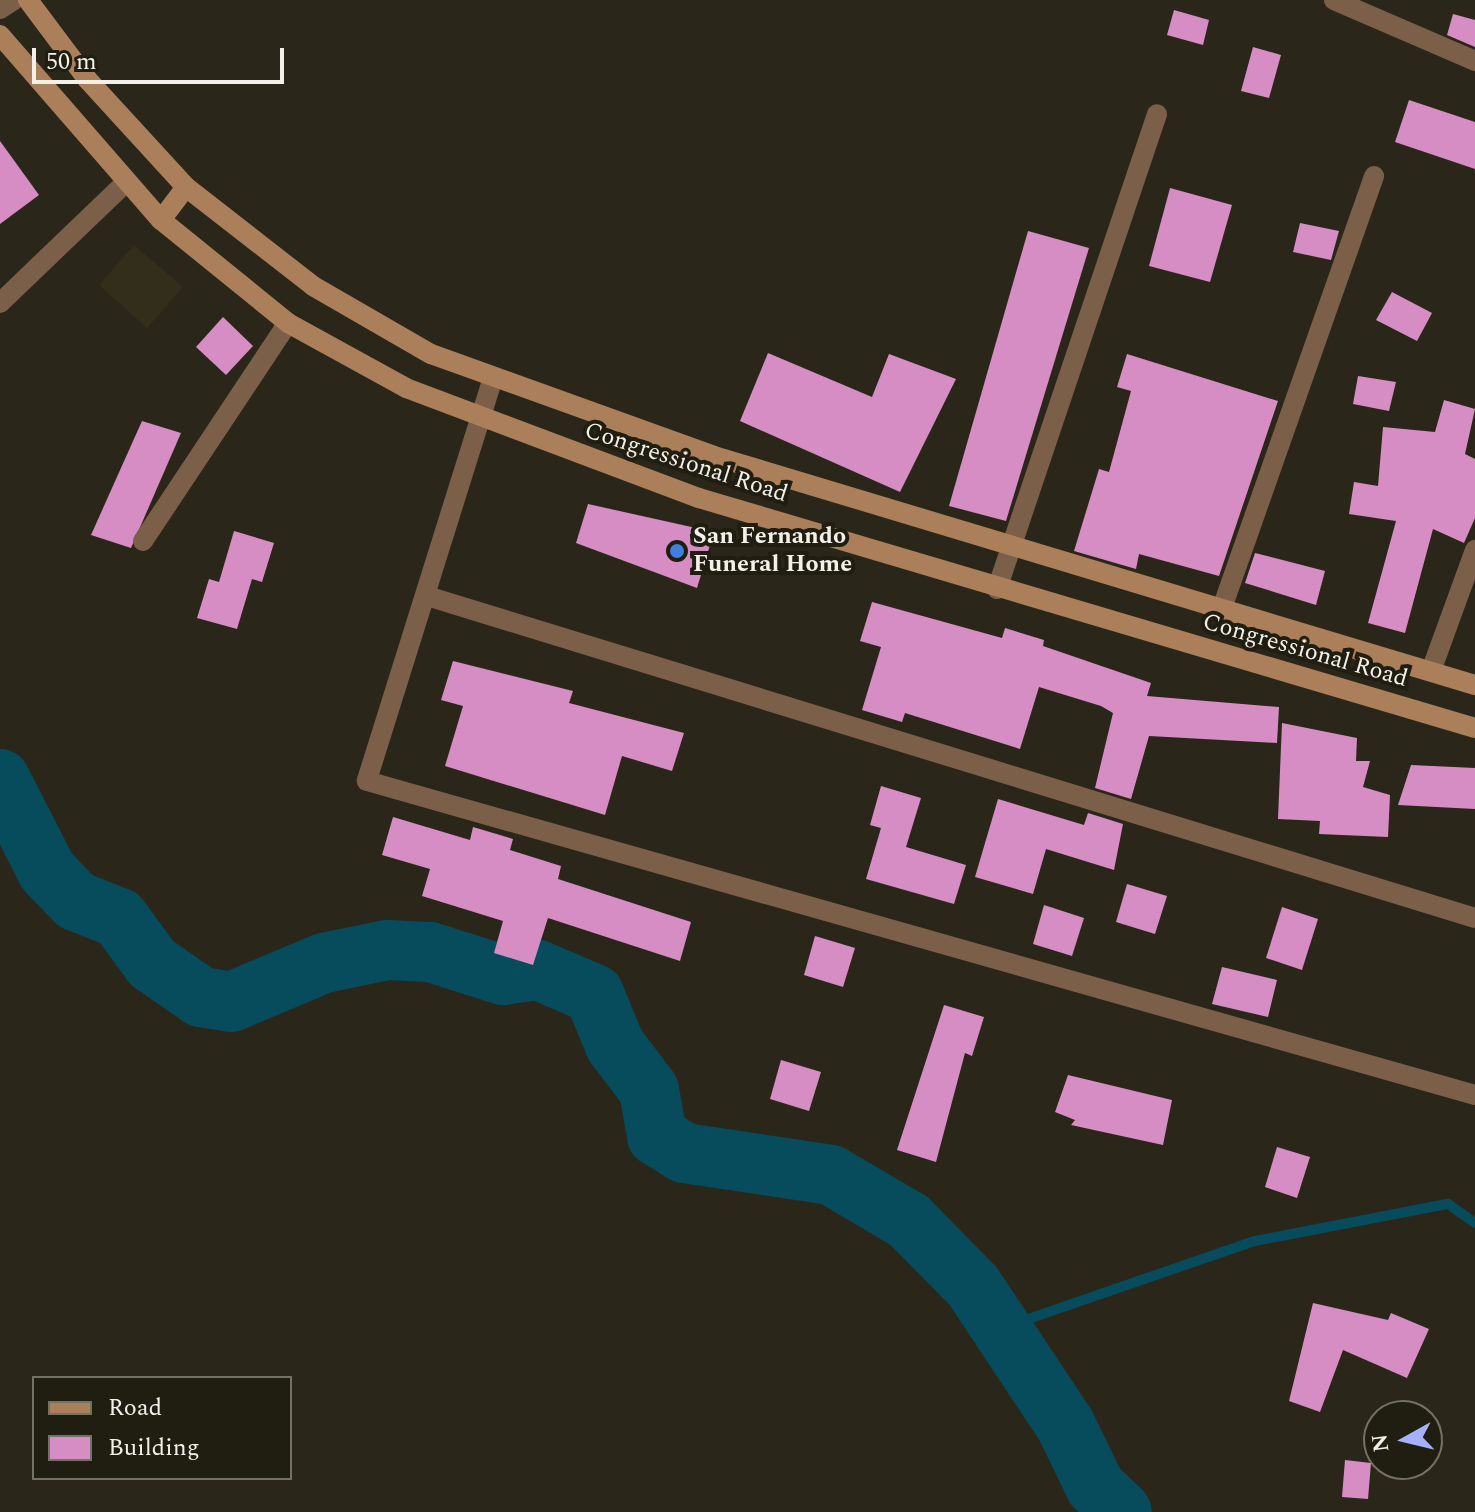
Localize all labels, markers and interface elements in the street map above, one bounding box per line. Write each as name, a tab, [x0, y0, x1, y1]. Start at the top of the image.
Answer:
scale bar	[36, 32, 288, 82]
text: 50 m	[46, 44, 97, 80]
street label: Congressional Road	[581, 417, 791, 509]
place label: San Fernando Funeral Home	[693, 523, 852, 579]
marker: San Fernando Funeral Home	[668, 542, 686, 560]
street label: Congressional Road	[1199, 608, 1411, 694]
legend	[32, 1376, 292, 1480]
text: Road	[108, 1390, 162, 1426]
north arrow	[1363, 1400, 1443, 1480]
text: Building	[108, 1430, 200, 1466]
text: N	[1363, 1432, 1398, 1454]

